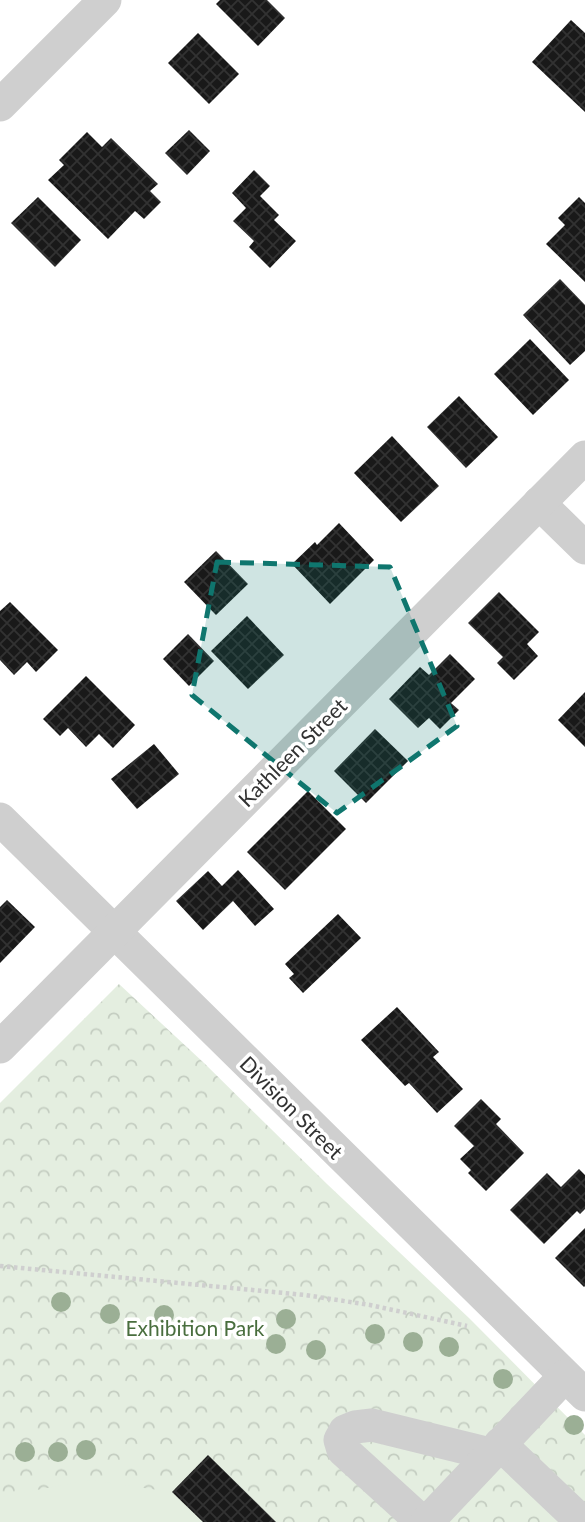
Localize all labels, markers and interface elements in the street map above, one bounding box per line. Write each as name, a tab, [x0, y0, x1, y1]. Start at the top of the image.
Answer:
street label: Kathleen Street	[233, 692, 352, 811]
street label: Division Street	[235, 1050, 349, 1164]
park label: Exhibition Park	[125, 1315, 265, 1340]

